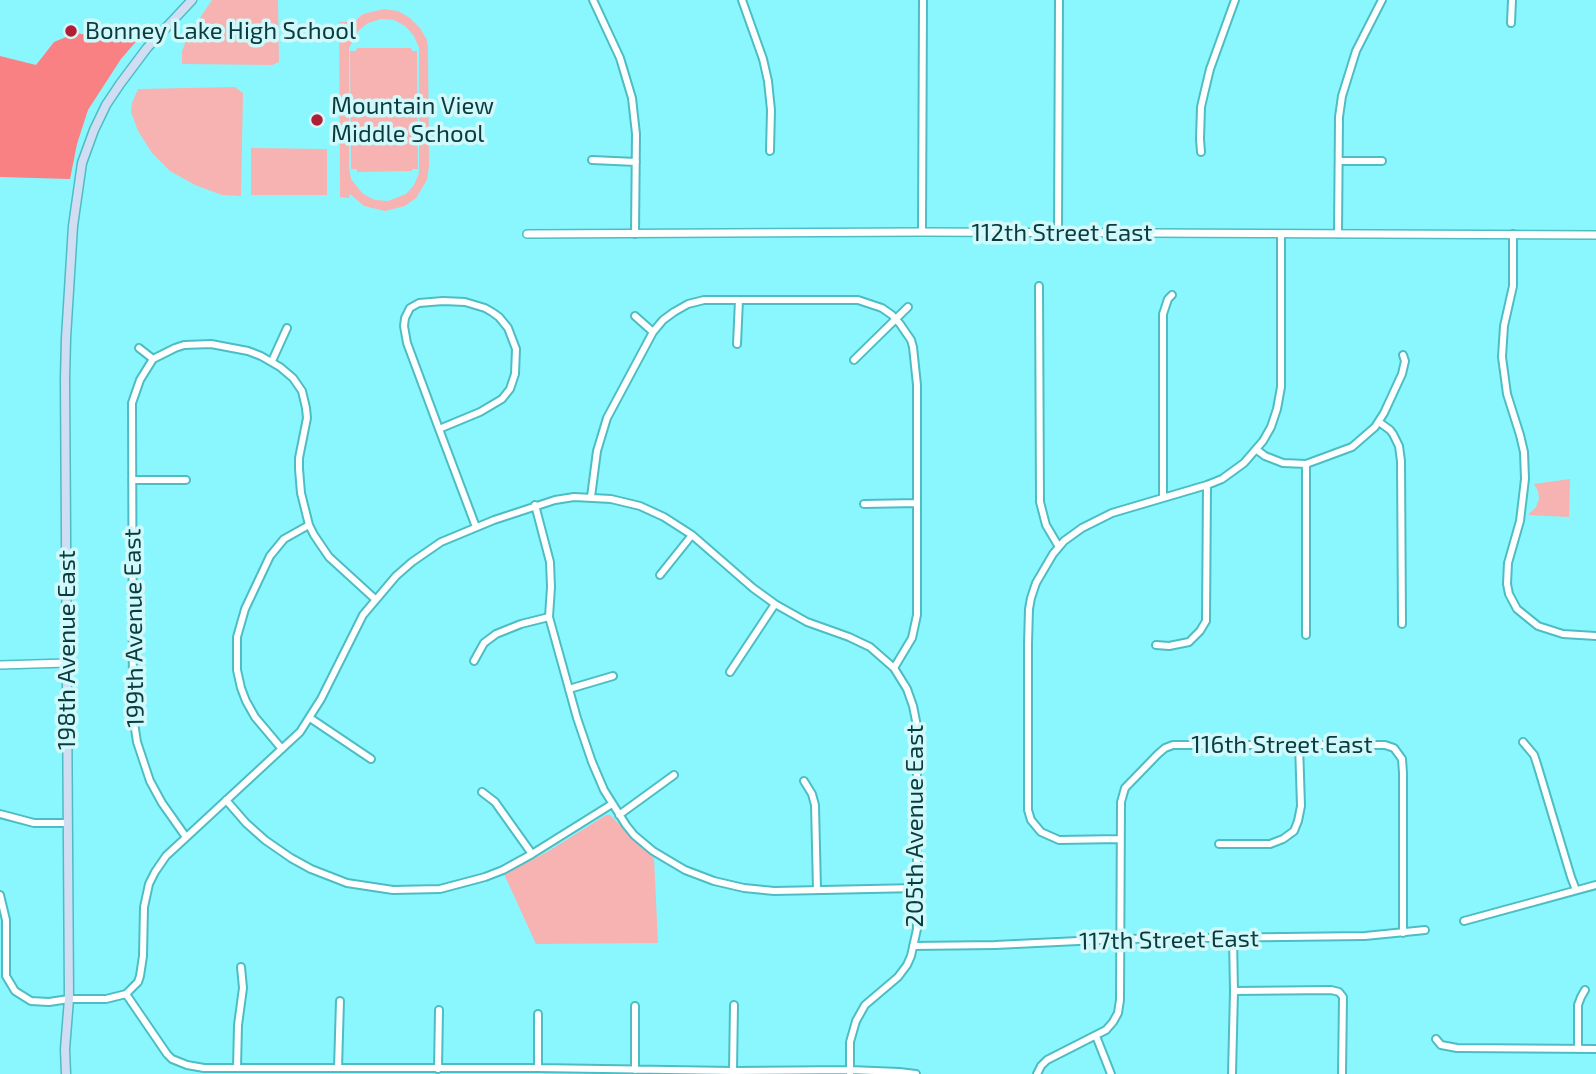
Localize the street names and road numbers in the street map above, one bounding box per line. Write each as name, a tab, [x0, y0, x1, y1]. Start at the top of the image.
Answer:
street label: 112th Street East	[971, 219, 1153, 247]
street label: 199th Avenue East	[118, 528, 150, 728]
street label: 198th Avenue East	[53, 550, 81, 750]
street label: 205th Avenue East	[901, 725, 929, 927]
street label: 116th Street East	[1191, 731, 1373, 759]
street label: 117th Street East	[1079, 924, 1259, 956]

